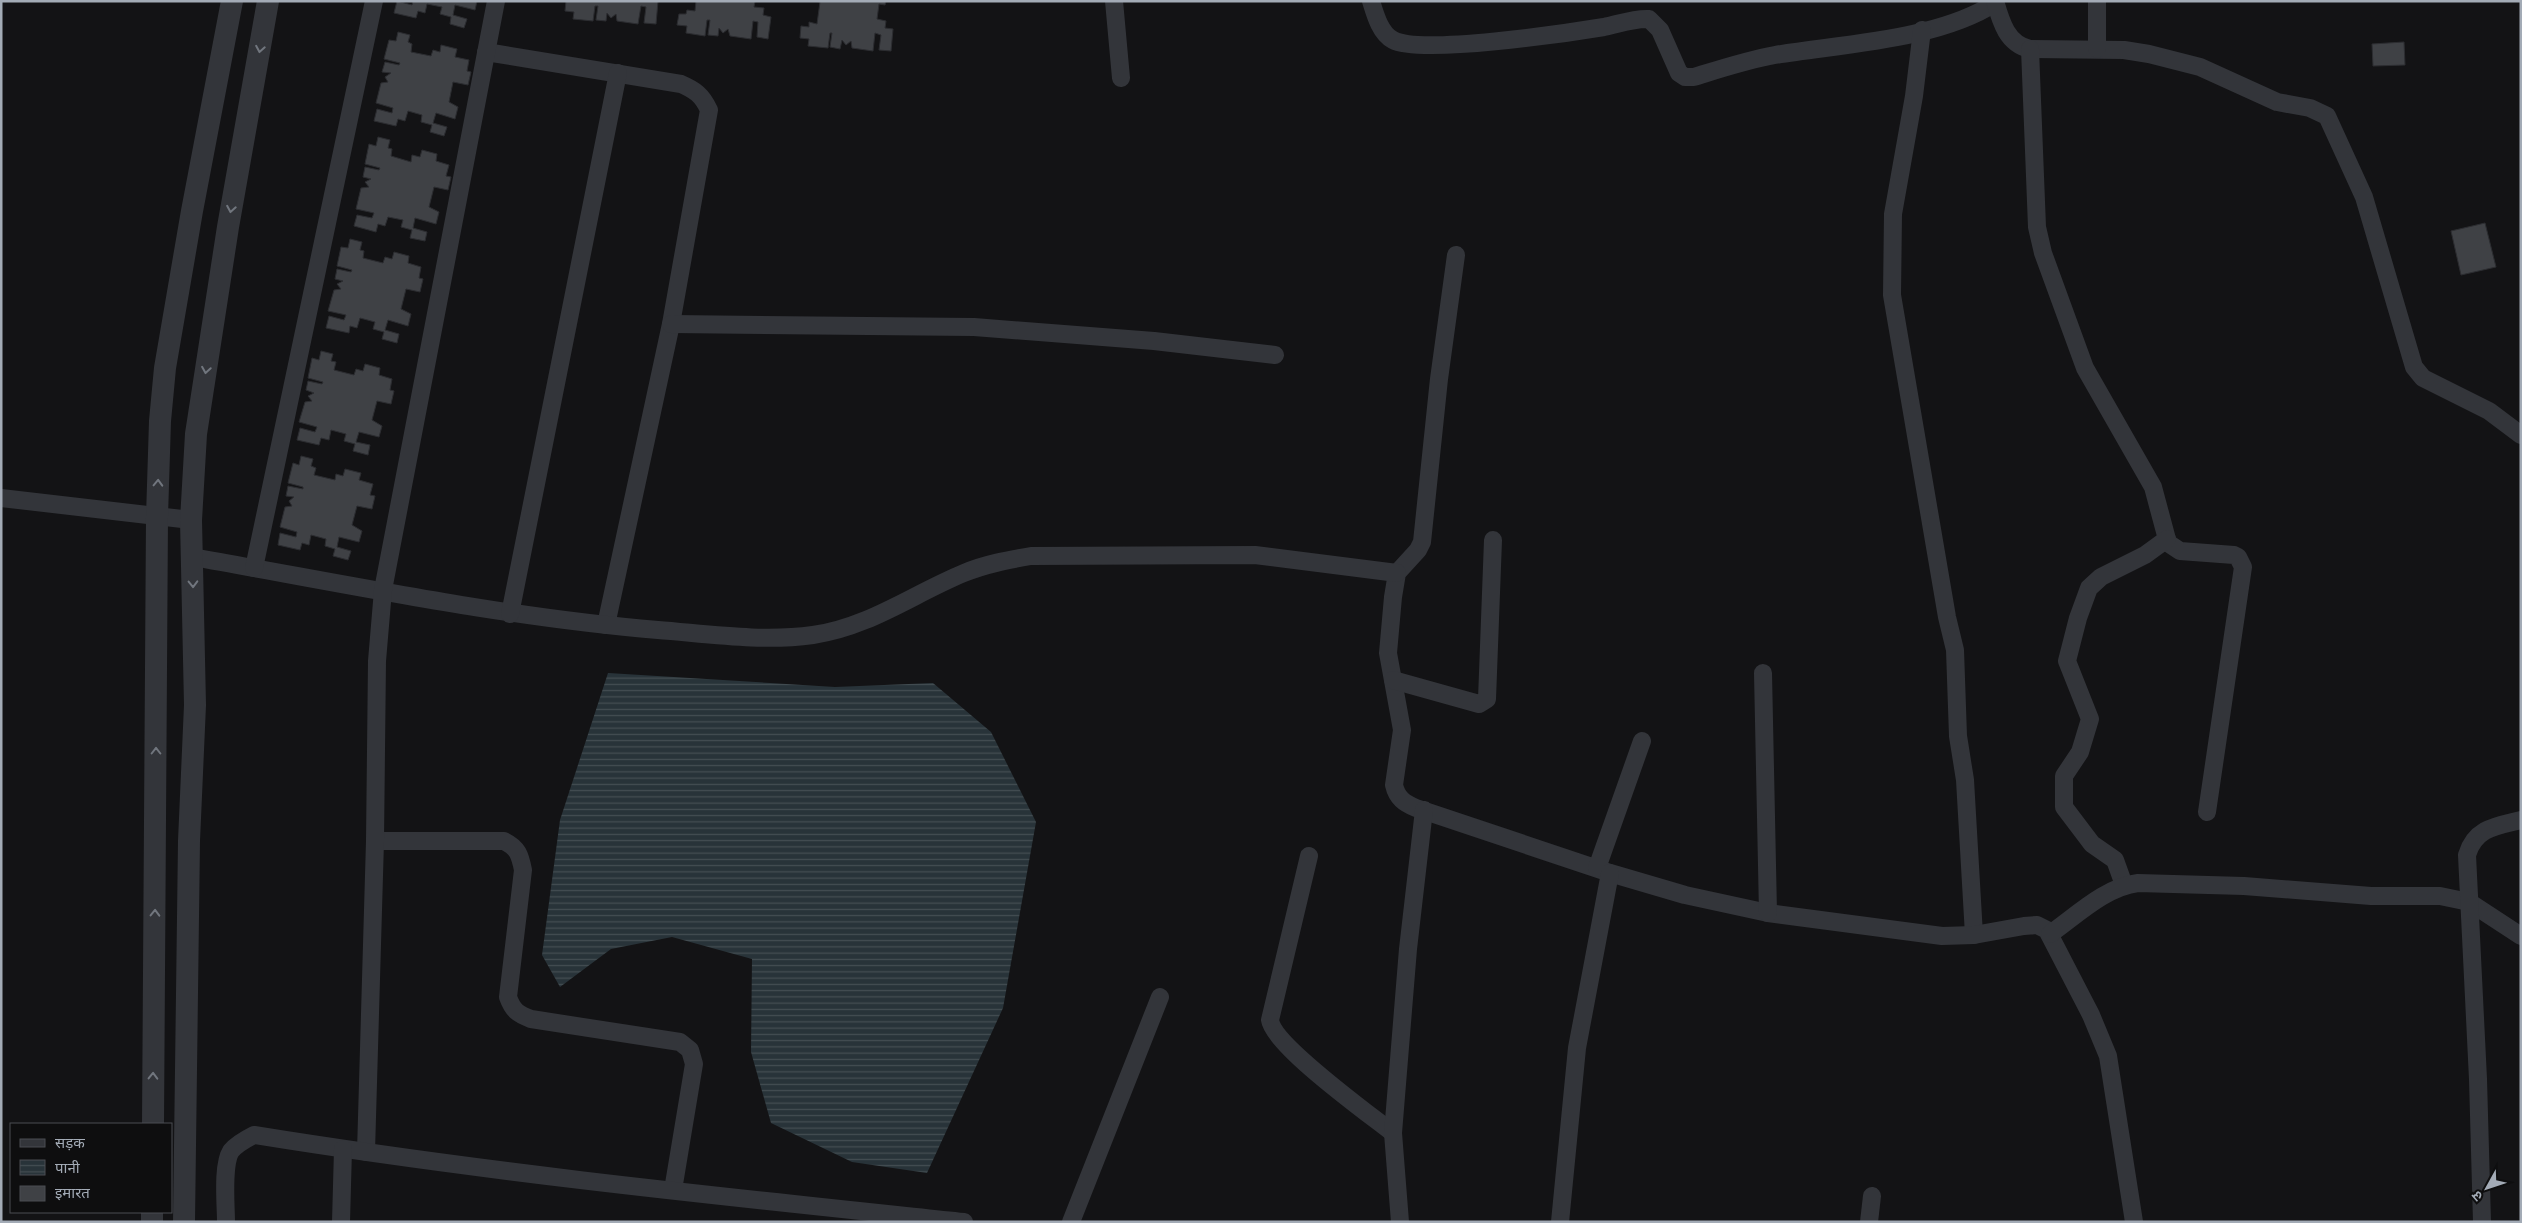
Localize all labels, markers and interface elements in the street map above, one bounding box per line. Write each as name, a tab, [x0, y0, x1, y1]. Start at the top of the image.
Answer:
one-way arrow	[255, 46, 266, 54]
one-way arrow	[227, 205, 237, 214]
one-way arrow	[201, 365, 211, 374]
one-way arrow	[153, 479, 163, 486]
one-way arrow	[188, 580, 198, 588]
one-way arrow	[151, 746, 161, 754]
one-way arrow	[150, 909, 160, 916]
one-way arrow	[148, 1071, 159, 1079]
legend	[10, 1123, 172, 1213]
text: सड़क	[55, 1134, 85, 1152]
text: पानी	[55, 1159, 81, 1177]
north arrow	[2462, 1163, 2512, 1213]
text: इमारत	[55, 1184, 90, 1202]
text: उ	[2468, 1187, 2487, 1205]

